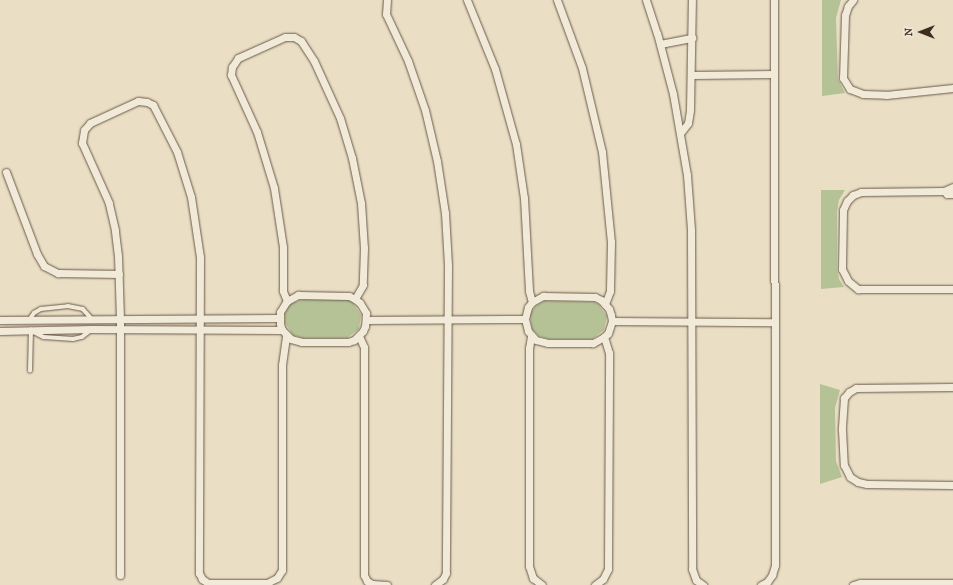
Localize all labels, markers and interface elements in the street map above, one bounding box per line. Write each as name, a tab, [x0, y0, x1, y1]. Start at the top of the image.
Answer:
north arrow	[901, 12, 941, 52]
text: N	[902, 28, 915, 36]

